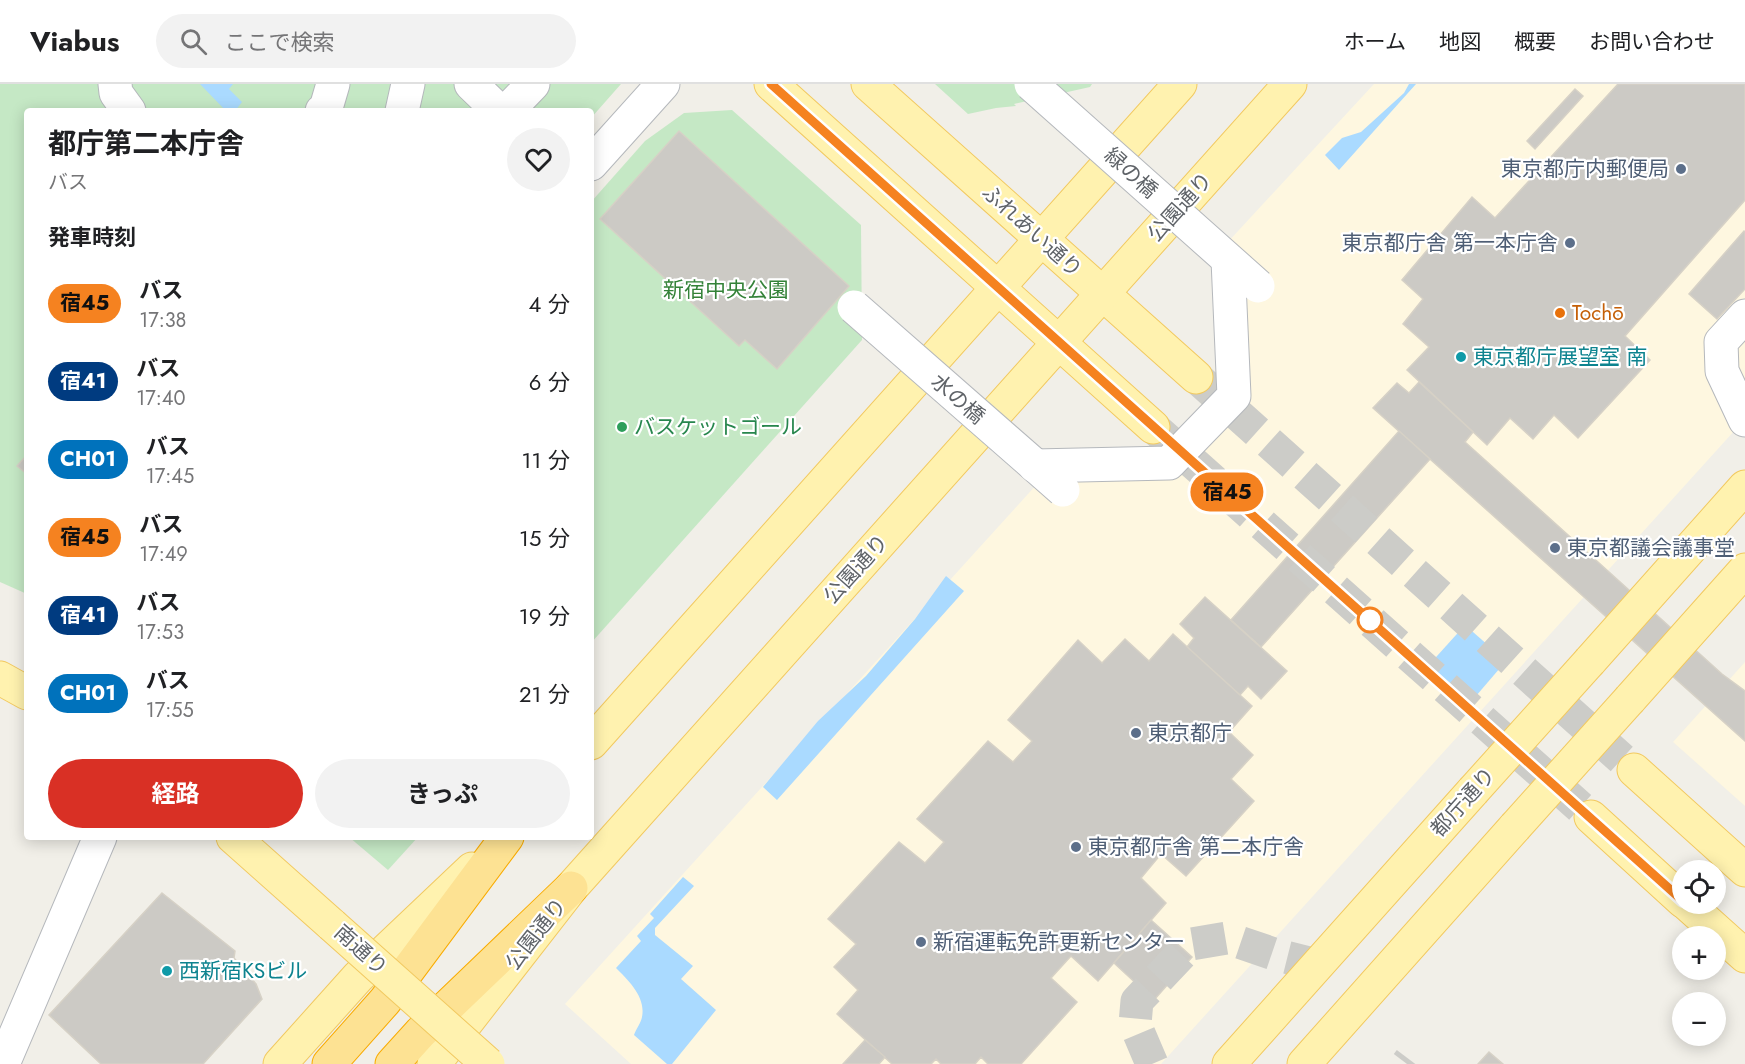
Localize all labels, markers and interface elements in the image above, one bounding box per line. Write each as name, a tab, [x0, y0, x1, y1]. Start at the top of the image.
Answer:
search box	[156, 14, 576, 68]
text: Viabus	[30, 21, 120, 62]
icon: search	[177, 25, 210, 58]
text: ここで検索	[225, 26, 335, 58]
text: ホーム	[1344, 27, 1406, 57]
text: 地図	[1439, 27, 1481, 57]
text: 概要	[1514, 27, 1556, 57]
text: お問い合わせ	[1589, 27, 1715, 57]
text: 都庁第二本庁舎	[48, 123, 244, 164]
button: heart	[507, 128, 570, 191]
street label: 緑の橋	[1098, 141, 1164, 205]
place label: 東京都庁内郵便局	[1501, 154, 1669, 184]
marker: 東京都庁内郵便局	[1674, 162, 1688, 176]
street label: 公園通り	[1141, 166, 1219, 248]
text: バス	[48, 168, 88, 197]
street label: ふれあい通り	[975, 178, 1089, 284]
text: 発車時刻	[48, 221, 136, 253]
place label: 東京都庁舎 第一本庁舎	[1342, 228, 1558, 258]
marker: 東京都庁舎 第一本庁舎	[1563, 236, 1577, 250]
text: バス	[139, 274, 183, 306]
park label: 新宿中央公園	[663, 275, 789, 305]
text: 宿45	[60, 288, 109, 318]
text: 4 分	[529, 288, 570, 320]
place label: Tochō	[1572, 298, 1624, 328]
text: 17:38	[139, 306, 187, 335]
marker: Tochō	[1553, 306, 1567, 320]
place label: 東京都庁展望室 南	[1473, 342, 1647, 372]
marker: 東京都庁展望室 南	[1454, 350, 1468, 364]
text: バス	[136, 352, 180, 384]
text: 宿41	[60, 366, 106, 396]
text: 6 分	[529, 366, 570, 398]
street label: 水の橋	[924, 367, 992, 431]
text: 17:40	[136, 384, 186, 413]
place label: バスケットゴール	[634, 412, 802, 442]
marker: バスケットゴール	[615, 420, 629, 434]
text: バス	[146, 430, 190, 462]
text: CH01	[60, 444, 116, 474]
text: 11 分	[522, 444, 570, 476]
text: 17:45	[146, 462, 194, 491]
line badge: 宿45	[1192, 472, 1262, 512]
text: 宿45	[1202, 477, 1252, 507]
text: バス	[139, 508, 183, 540]
text: 宿45	[60, 522, 109, 552]
text: 15 分	[519, 522, 570, 554]
street label: 公園通り	[817, 528, 895, 610]
place label: 東京都議会議事堂	[1567, 533, 1735, 563]
text: 17:49	[139, 540, 188, 569]
marker: 東京都議会議事堂	[1548, 541, 1562, 555]
text: バス	[136, 586, 180, 618]
text: 宿41	[60, 600, 106, 630]
text: 19 分	[519, 600, 570, 632]
unlabelled marker	[1357, 607, 1383, 633]
text: 17:53	[136, 618, 184, 647]
text: バス	[146, 664, 190, 696]
text: CH01	[60, 678, 116, 708]
text: 21 分	[519, 678, 570, 710]
text: 17:55	[146, 696, 194, 725]
place label: 東京都庁	[1148, 718, 1232, 748]
marker: 東京都庁	[1129, 726, 1143, 740]
button: 経路	[48, 759, 303, 828]
button: きっぷ	[315, 759, 570, 828]
street label: 都庁通り	[1424, 761, 1502, 843]
place label: 東京都庁舎 第二本庁舎	[1088, 832, 1304, 862]
marker: 東京都庁舎 第二本庁舎	[1069, 840, 1083, 854]
map controls	[1672, 860, 1726, 1046]
button: locate	[1672, 860, 1726, 914]
street label: 公園通り	[498, 892, 574, 976]
street label: 南通り	[328, 918, 394, 982]
button: +	[1672, 926, 1726, 980]
place label: 新宿運転免許更新センター	[933, 927, 1185, 957]
marker: 新宿運転免許更新センター	[914, 935, 928, 949]
place label: 西新宿KSビル	[179, 956, 307, 986]
marker: 西新宿KSビル	[160, 964, 174, 978]
button: −	[1672, 992, 1726, 1046]

